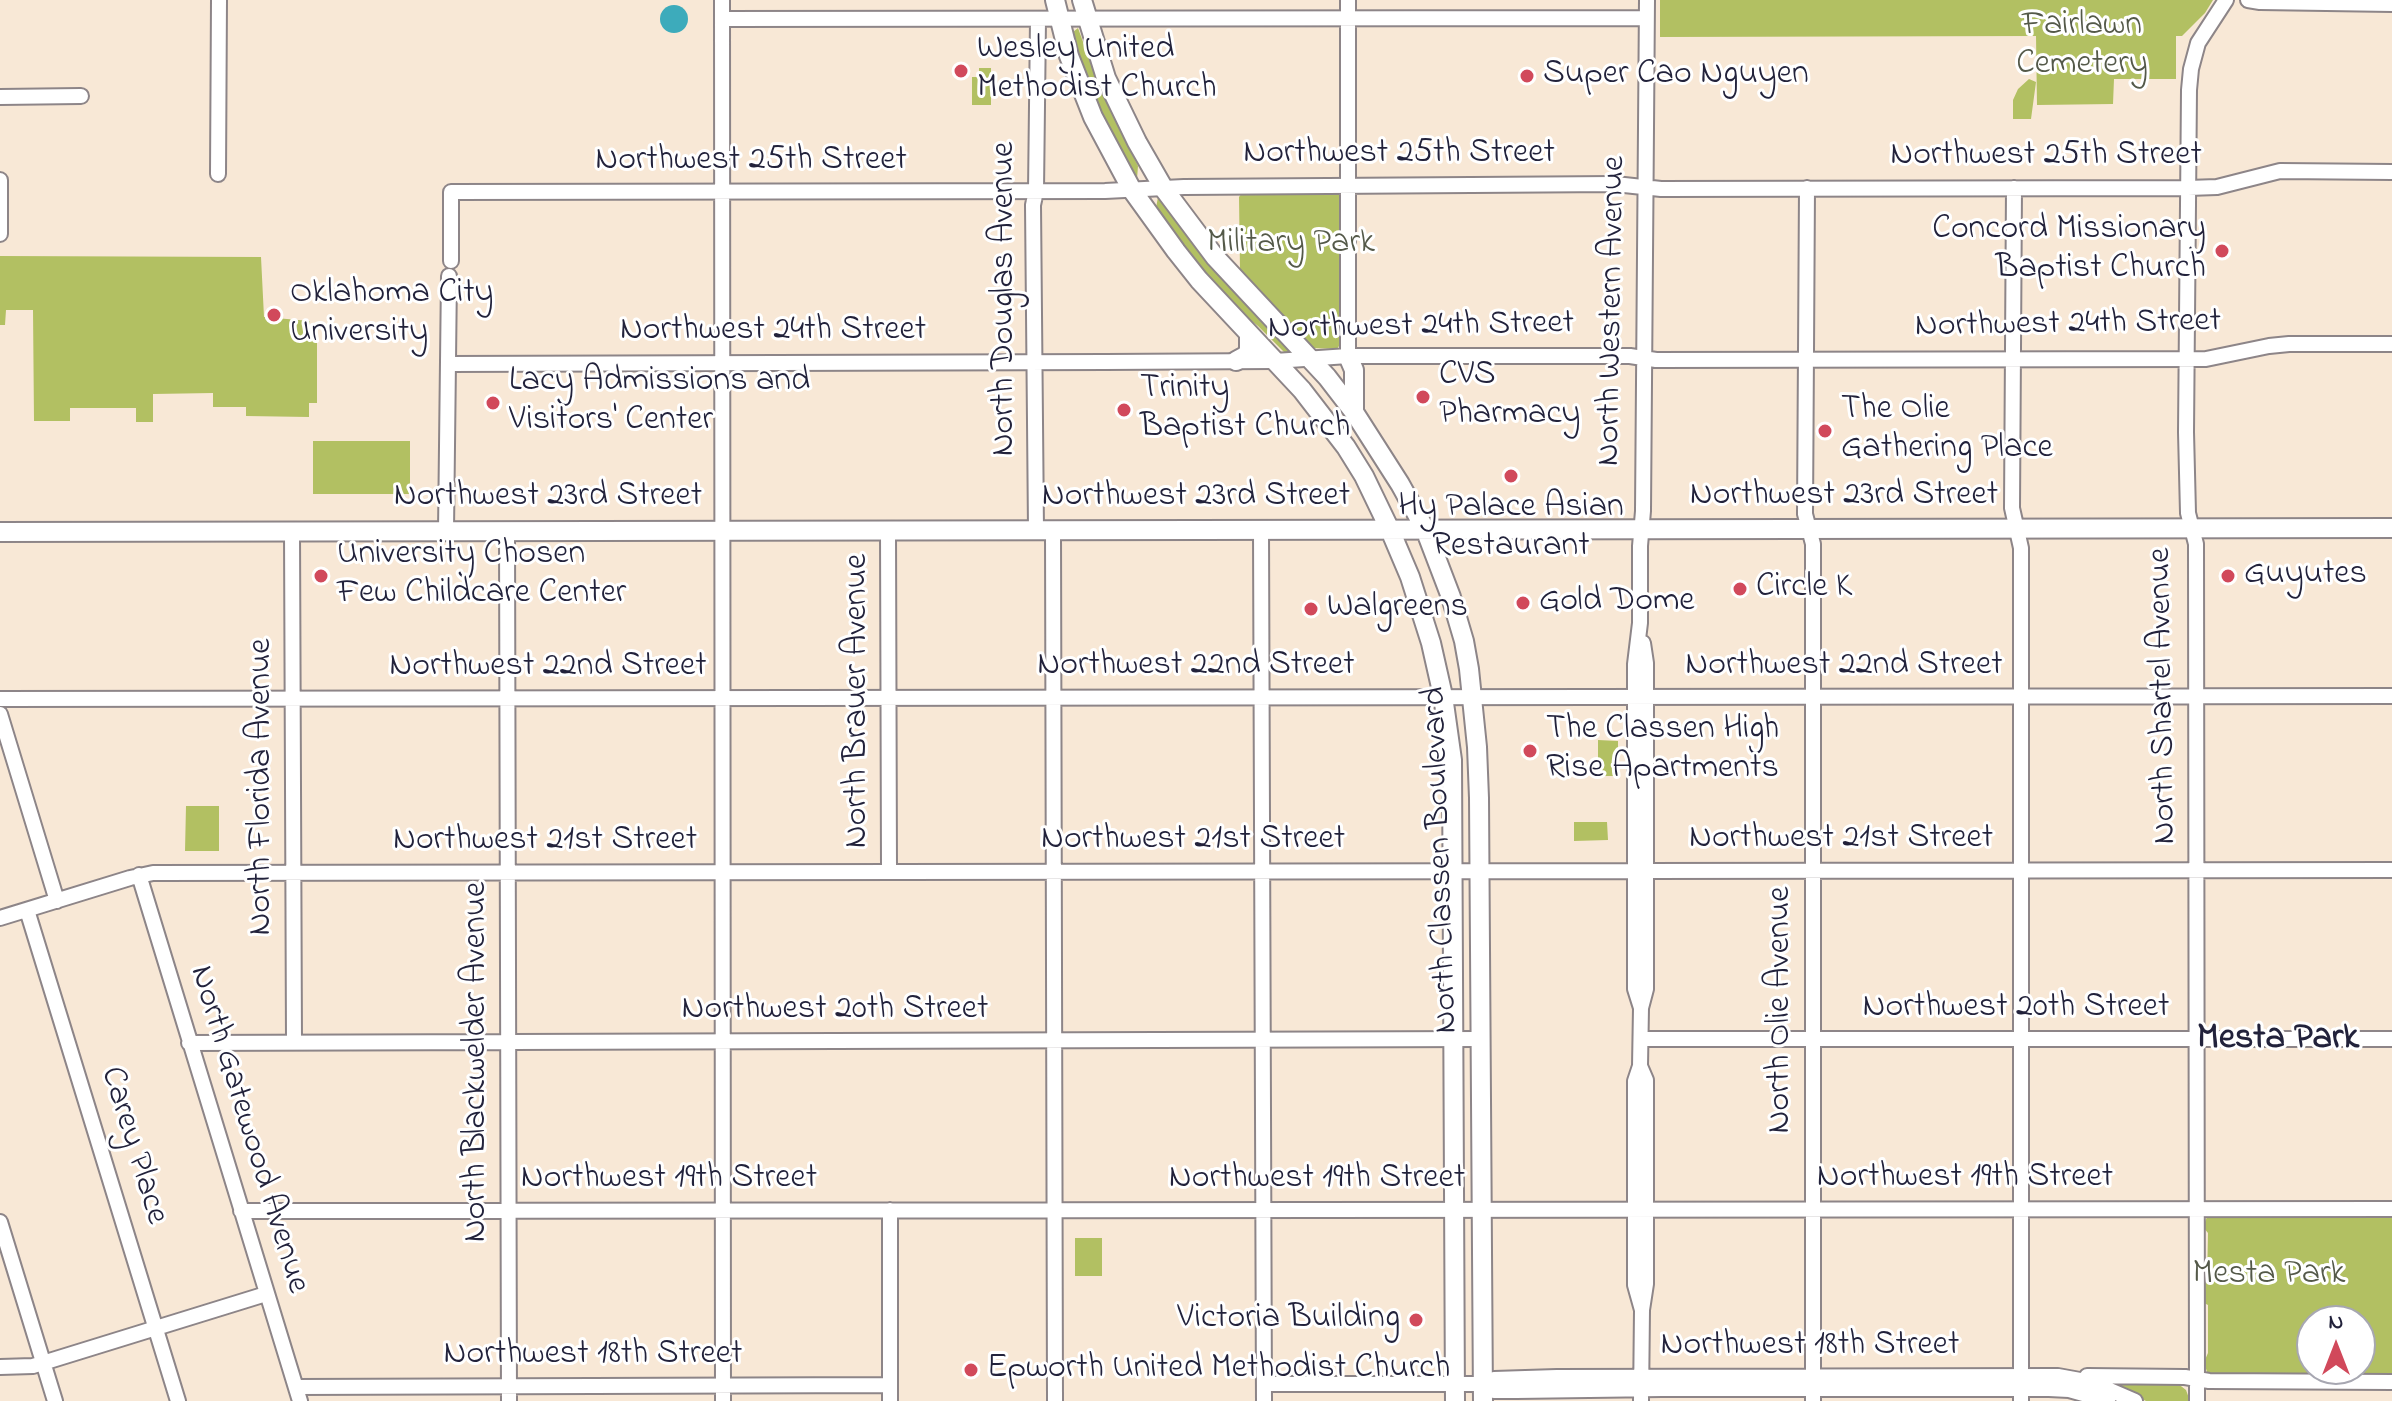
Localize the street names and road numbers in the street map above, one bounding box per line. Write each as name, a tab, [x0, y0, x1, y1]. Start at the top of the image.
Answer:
street label: Northwest 25th Street	[1243, 135, 1555, 175]
street label: Northwest 25th Street	[1890, 137, 2202, 177]
street label: Northwest 25th Street	[595, 142, 907, 182]
street label: North Douglas Avenue	[986, 142, 1026, 456]
street label: North Western Avenue	[1591, 156, 1637, 466]
street label: Northwest 24th Street	[1915, 303, 2221, 349]
street label: Northwest 24th Street	[1268, 305, 1574, 351]
street label: Northwest 24th Street	[620, 312, 926, 352]
street label: Northwest 23rd Street	[1690, 477, 1998, 517]
street label: Northwest 23rd Street	[394, 478, 702, 518]
street label: Northwest 23rd Street	[1042, 478, 1350, 518]
street label: North Shartel Avenue	[2142, 547, 2188, 845]
street label: North Brauer Avenue	[839, 554, 879, 848]
street label: North Florida Avenue	[243, 639, 283, 935]
street label: Northwest 22nd Street	[1037, 647, 1355, 687]
street label: Northwest 22nd Street	[1685, 647, 2003, 687]
street label: Northwest 22nd Street	[389, 648, 707, 688]
street label: North Classen Boulevard	[1417, 686, 1469, 1034]
street label: Northwest 21st Street	[1689, 820, 1993, 860]
street label: Northwest 21st Street	[1041, 821, 1345, 861]
street label: Northwest 21st Street	[393, 822, 697, 862]
street label: North Blackwelder Avenue	[458, 882, 498, 1242]
street label: North Olie Avenue	[1762, 887, 1802, 1133]
street label: North Gatewood Avenue	[178, 961, 316, 1299]
street label: Northwest 20th Street	[1863, 989, 2169, 1029]
street label: Northwest 20th Street	[682, 991, 988, 1031]
street label: Carey Place	[89, 1062, 175, 1230]
street label: Northwest 19th Street	[1817, 1159, 2113, 1199]
street label: Northwest 19th Street	[521, 1160, 817, 1200]
street label: Northwest 19th Street	[1169, 1160, 1465, 1200]
street label: Northwest 18th Street	[1661, 1327, 1959, 1367]
street label: Northwest 18th Street	[444, 1336, 742, 1376]

